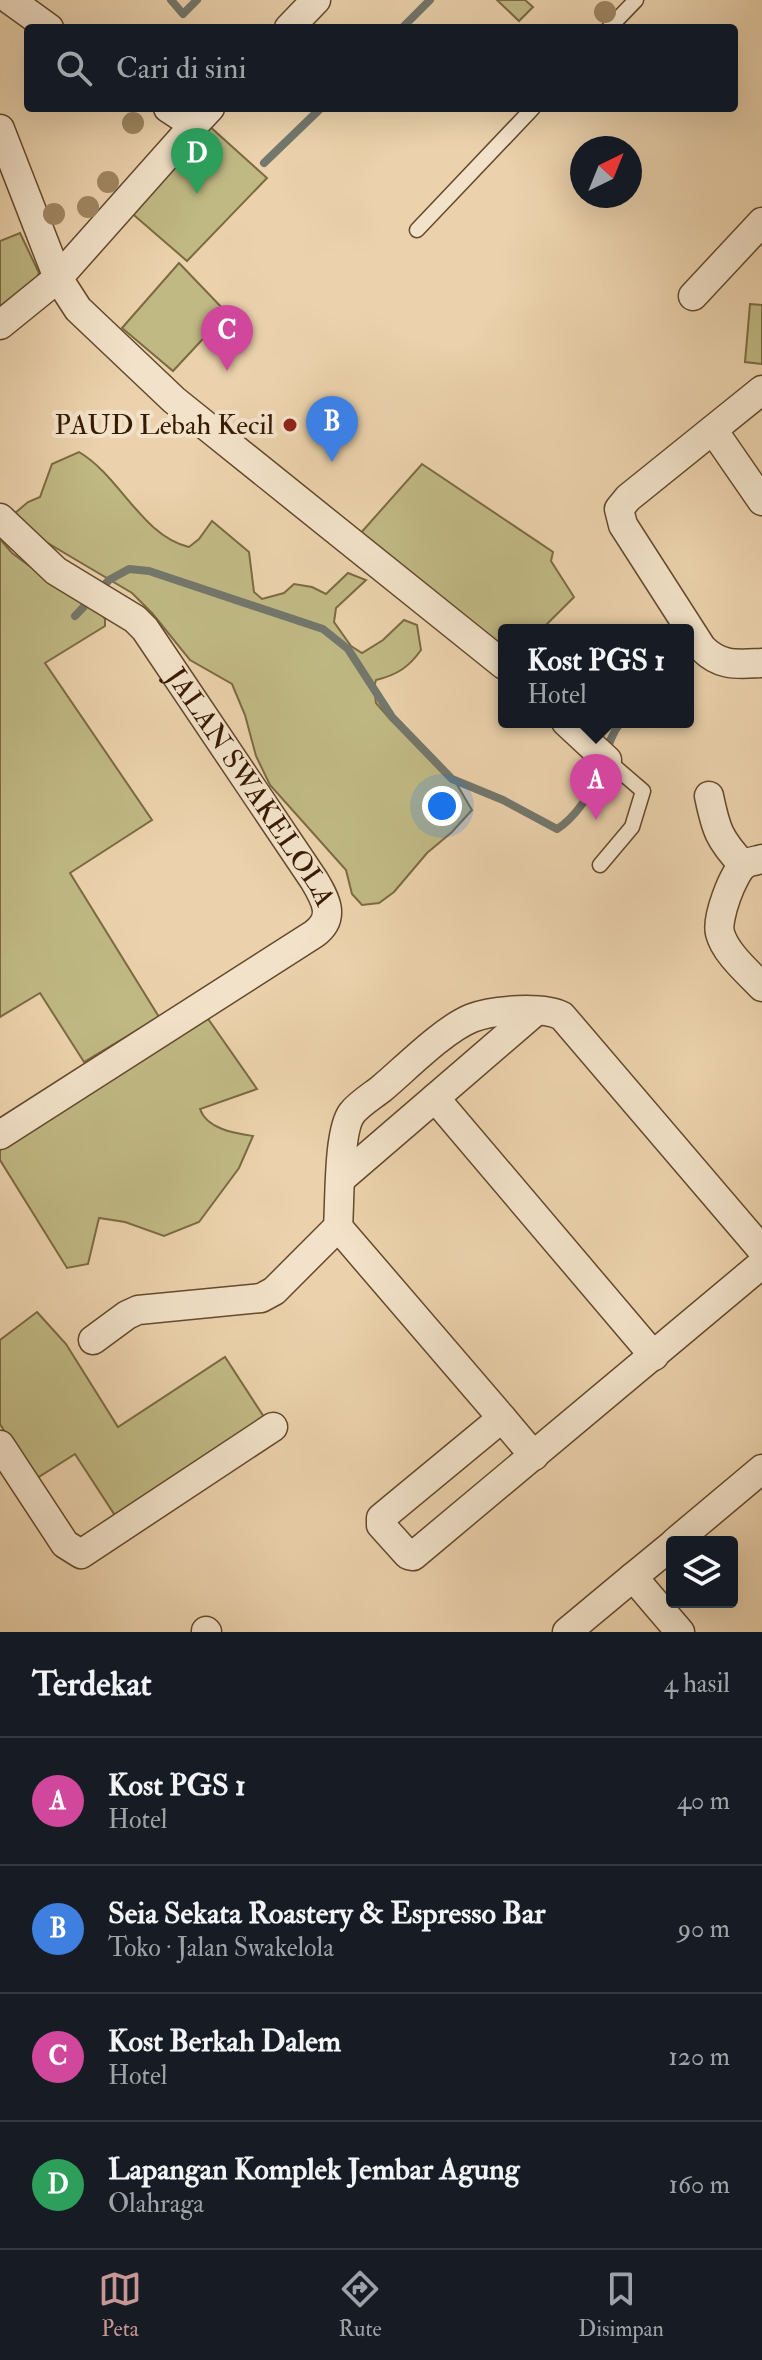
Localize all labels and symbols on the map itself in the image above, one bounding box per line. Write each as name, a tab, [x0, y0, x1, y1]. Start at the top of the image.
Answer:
pin: D	[171, 128, 223, 194]
north arrow	[570, 136, 642, 208]
pin: C	[201, 305, 253, 371]
pin: B	[306, 396, 358, 462]
place label: PAUD Lebah Kecil	[55, 408, 274, 443]
marker: PAUD Lebah Kecil	[281, 416, 299, 434]
street label: JALAN SWAKELOLA	[158, 660, 343, 912]
pin: A	[570, 754, 622, 820]
your location	[422, 786, 462, 826]

